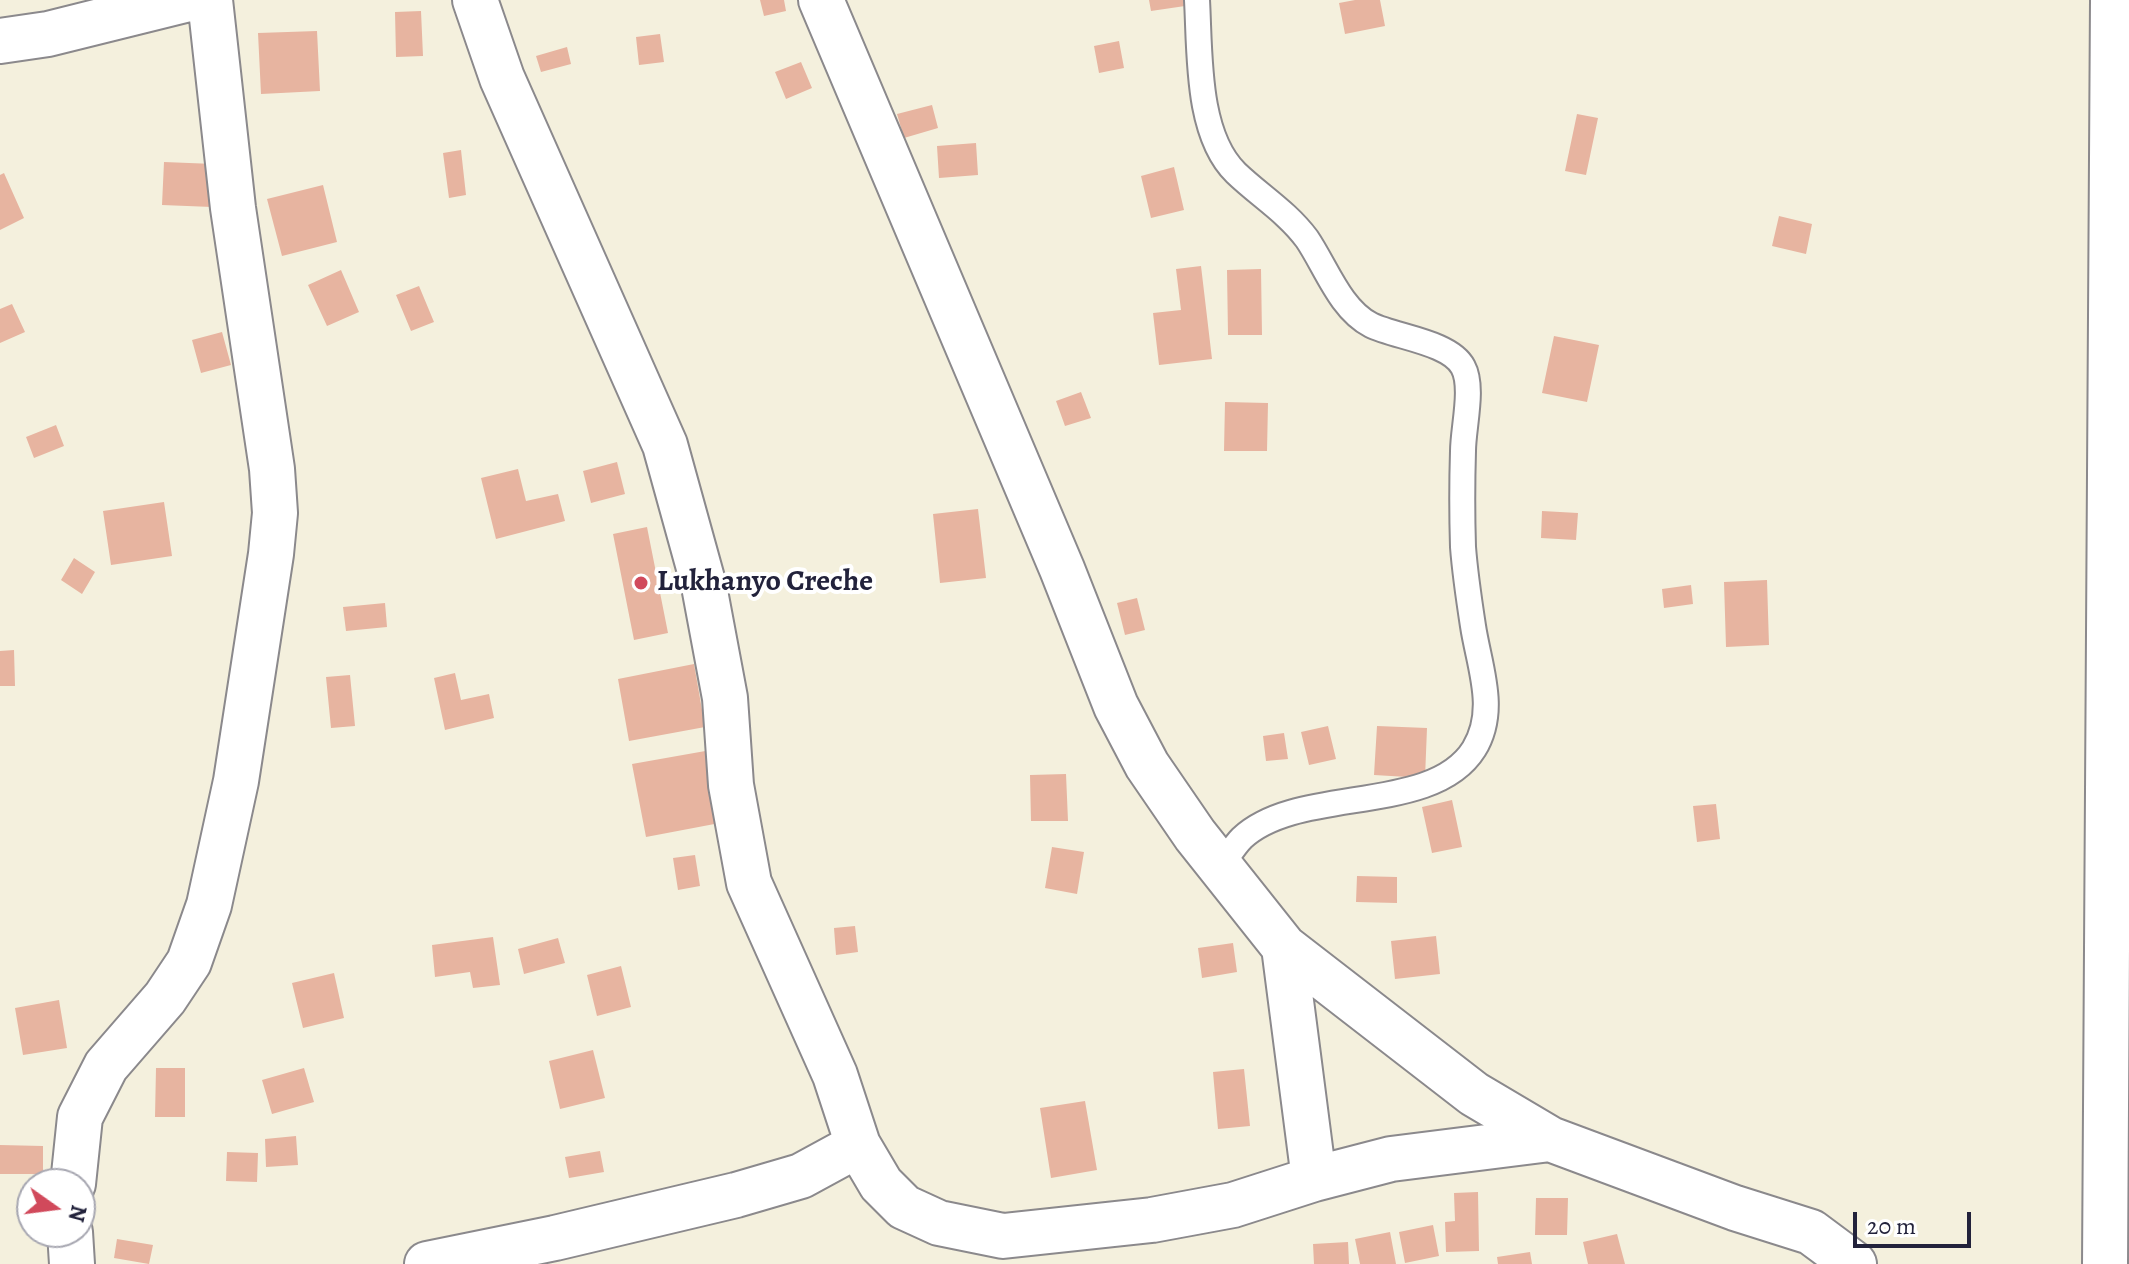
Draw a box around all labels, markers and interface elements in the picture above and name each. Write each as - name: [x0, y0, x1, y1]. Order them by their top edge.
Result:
- place label: Lukhanyo Creche: [657, 565, 873, 601]
- marker: Lukhanyo Creche: [632, 574, 650, 592]
- north arrow: [16, 1168, 96, 1248]
- scale bar: [1857, 1196, 1975, 1246]
- text: N: [61, 1202, 94, 1225]
- text: 20 m: [1867, 1210, 1916, 1242]

